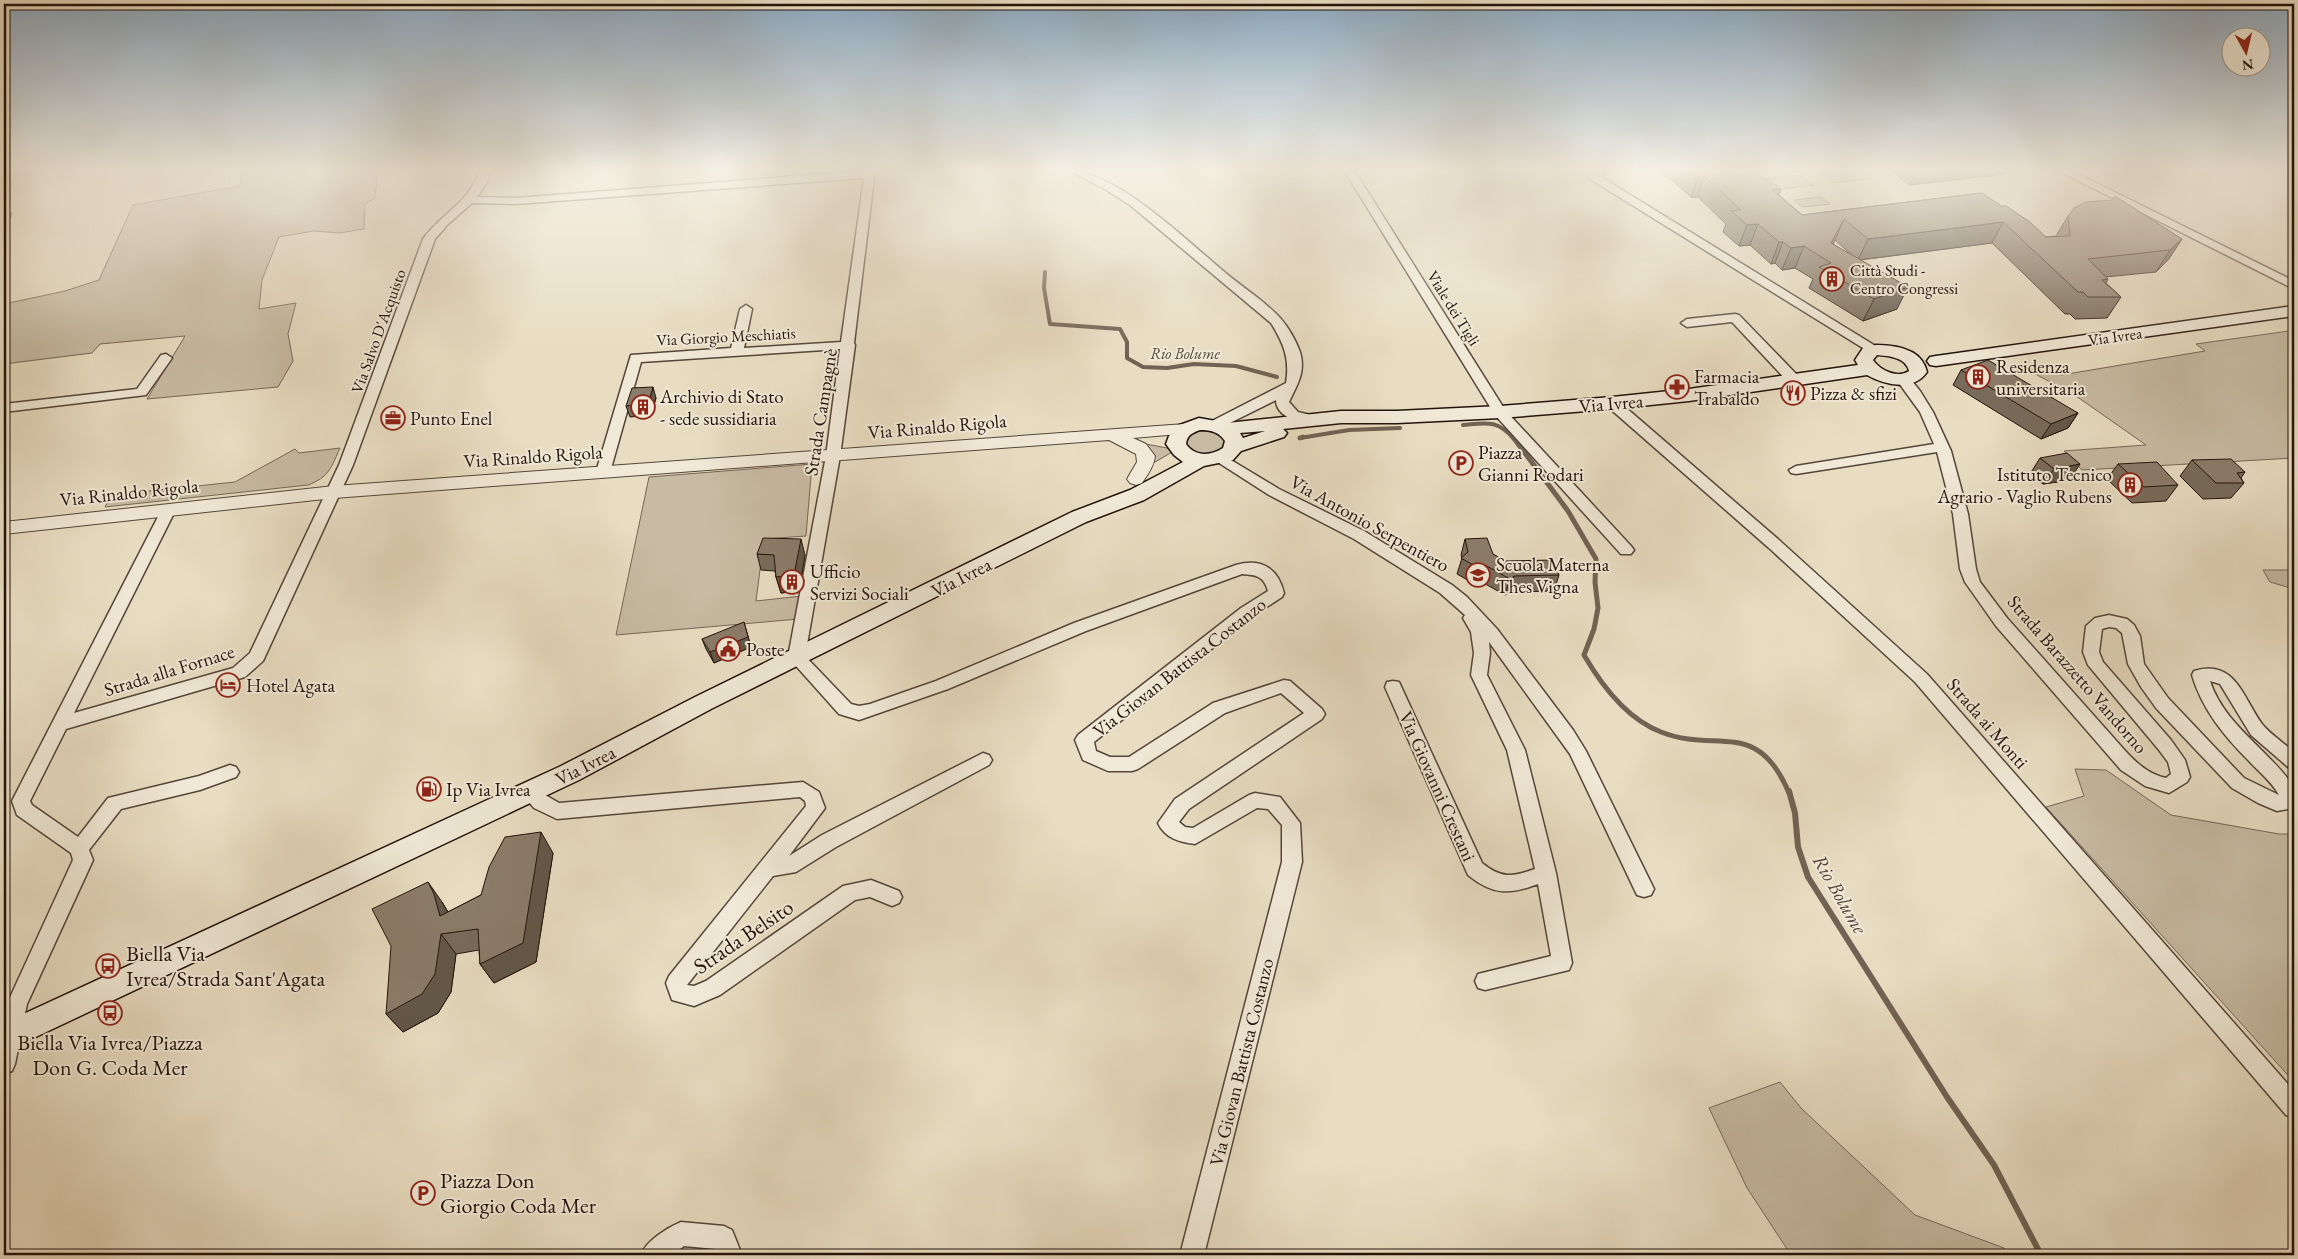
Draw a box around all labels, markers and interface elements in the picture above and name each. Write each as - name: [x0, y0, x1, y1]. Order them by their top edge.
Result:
- north arrow: [2220, 28, 2270, 78]
- text: N: [2240, 55, 2255, 75]
- place label: Città Studi - Centro Congressi: [1850, 260, 1958, 299]
- street label: Via Salvo D'Acquisto: [346, 266, 411, 396]
- building icon: Città Studi - Centro Congressi: [1819, 266, 1845, 292]
- street label: Viale dei Tigli: [1422, 267, 1485, 350]
- street label: Via Giorgio Meschiatis: [656, 322, 796, 351]
- street label: Via Ivrea: [2087, 322, 2144, 351]
- water label: Rio Bolume: [1150, 343, 1221, 364]
- street label: Strada Campagnè: [798, 347, 843, 477]
- place label: Residenza universitaria: [1996, 354, 2086, 401]
- place label: Farmacia Trabaldo: [1694, 364, 1760, 411]
- building icon: Residenza universitaria: [1965, 364, 1991, 390]
- pharmacy icon: Farmacia Trabaldo: [1664, 374, 1690, 400]
- restaurant icon: Pizza & sfizi: [1780, 380, 1806, 406]
- place label: Pizza & sfizi: [1810, 381, 1897, 406]
- place label: Archivio di Stato - sede sussidiaria: [659, 384, 784, 431]
- street label: Via Ivrea: [1578, 388, 1645, 419]
- building icon: Archivio di Stato - sede sussidiaria: [630, 394, 656, 420]
- office icon: Punto Enel: [380, 405, 406, 431]
- place label: Punto Enel: [410, 406, 493, 431]
- street label: Via Rinaldo Rigola: [867, 408, 1008, 445]
- street label: Via Rinaldo Rigola: [463, 439, 604, 474]
- place label: Piazza Gianni Rodari: [1478, 440, 1584, 487]
- parking icon: Piazza Gianni Rodari: [1448, 450, 1474, 476]
- place label: Istituto Tecnico Agrario - Vaglio Rubens: [1936, 462, 2112, 509]
- street label: Via Antonio Serpentiero: [1286, 469, 1454, 578]
- building icon: Istituto Tecnico Agrario - Vaglio Rubens: [2117, 472, 2143, 498]
- street label: Via Rinaldo Rigola: [58, 473, 200, 512]
- street label: Via Ivrea: [927, 551, 996, 603]
- place label: Scuola Materna Thes Vigna: [1496, 552, 1610, 599]
- place label: Ufficio Servizi Sociali: [810, 559, 909, 606]
- school or university icon: Scuola Materna Thes Vigna: [1465, 562, 1491, 588]
- building icon: Ufficio Servizi Sociali: [779, 569, 805, 595]
- street label: Strada Barazzetto Vandorno: [2002, 590, 2153, 759]
- street label: Via Giovan Battista Costanzo: [1087, 592, 1271, 743]
- public building icon: Poste: [715, 636, 741, 662]
- place label: Poste: [746, 637, 784, 662]
- street label: Strada alla Fornace: [101, 639, 237, 702]
- hotel icon: Hotel Agata: [215, 672, 241, 698]
- place label: Hotel Agata: [246, 673, 335, 698]
- street label: Strada ai Monti: [1941, 673, 2034, 774]
- street label: Via Giovanni Crestani: [1393, 707, 1482, 866]
- street label: Via Ivrea: [551, 739, 620, 791]
- fuel station icon: Ip Via Ivrea: [416, 776, 442, 802]
- place label: Ip Via Ivrea: [446, 777, 531, 802]
- water label: Rio Bolume: [1807, 850, 1873, 939]
- street label: Strada Belsito: [688, 892, 799, 980]
- place label: Biella Via Ivrea/Strada Sant'Agata: [126, 939, 326, 993]
- bus stop icon: Biella Via Ivrea/Strada Sant'Agata: [95, 953, 121, 979]
- street label: Via Giovan Battista Costanzo: [1204, 956, 1279, 1169]
- bus stop icon: Biella Via Ivrea/Piazza Don G. Coda Mer: [97, 1000, 123, 1026]
- place label: Biella Via Ivrea/Piazza Don G. Coda Mer: [17, 1028, 203, 1082]
- place label: Piazza Don Giorgio Coda Mer: [440, 1166, 597, 1220]
- parking icon: Piazza Don Giorgio Coda Mer: [410, 1180, 436, 1206]

